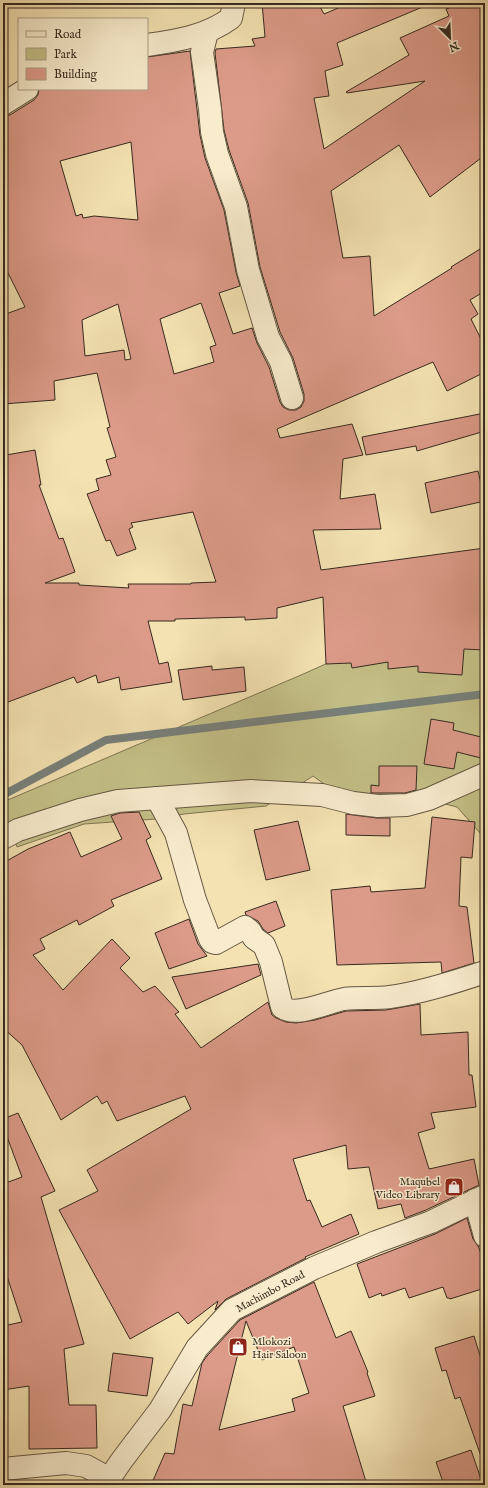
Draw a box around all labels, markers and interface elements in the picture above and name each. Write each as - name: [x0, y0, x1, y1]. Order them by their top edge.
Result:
- legend: [18, 18, 148, 90]
- north arrow: [430, 18, 470, 58]
- text: Road: [54, 27, 82, 42]
- text: N: [446, 37, 462, 55]
- text: Park: [54, 47, 77, 62]
- text: Building: [54, 67, 98, 82]
- place label: Maqubel Video Library: [375, 1175, 441, 1202]
- shop icon: Maqubel Video Library: [443, 1176, 465, 1198]
- street label: Machimbo Road: [234, 1268, 307, 1316]
- place label: Mlokozi Hair Saloon: [252, 1335, 307, 1362]
- shop icon: Mlokozi Hair Saloon: [227, 1336, 249, 1358]

